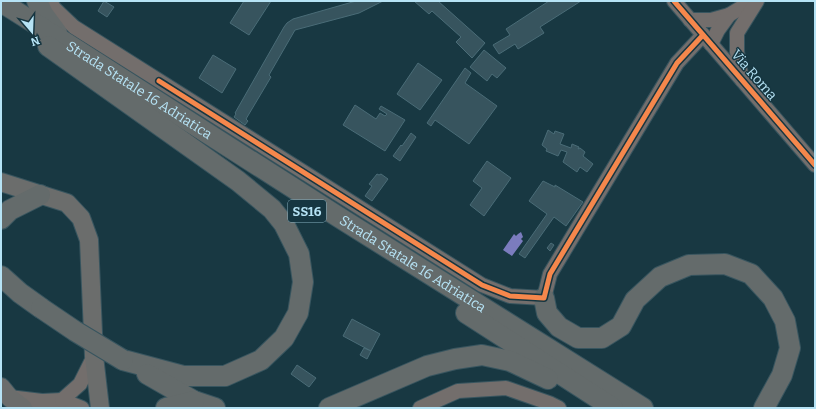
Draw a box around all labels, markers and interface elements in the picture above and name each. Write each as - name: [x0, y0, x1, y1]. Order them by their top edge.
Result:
- north arrow: [12, 12, 52, 52]
- text: N: [28, 33, 41, 49]
- street label: Strada Statale 16 Adriatica: [63, 37, 216, 143]
- street label: Via Roma: [727, 46, 781, 104]
- road number: SS16: [288, 200, 326, 222]
- street label: Strada Statale 16 Adriatica: [337, 211, 490, 316]

